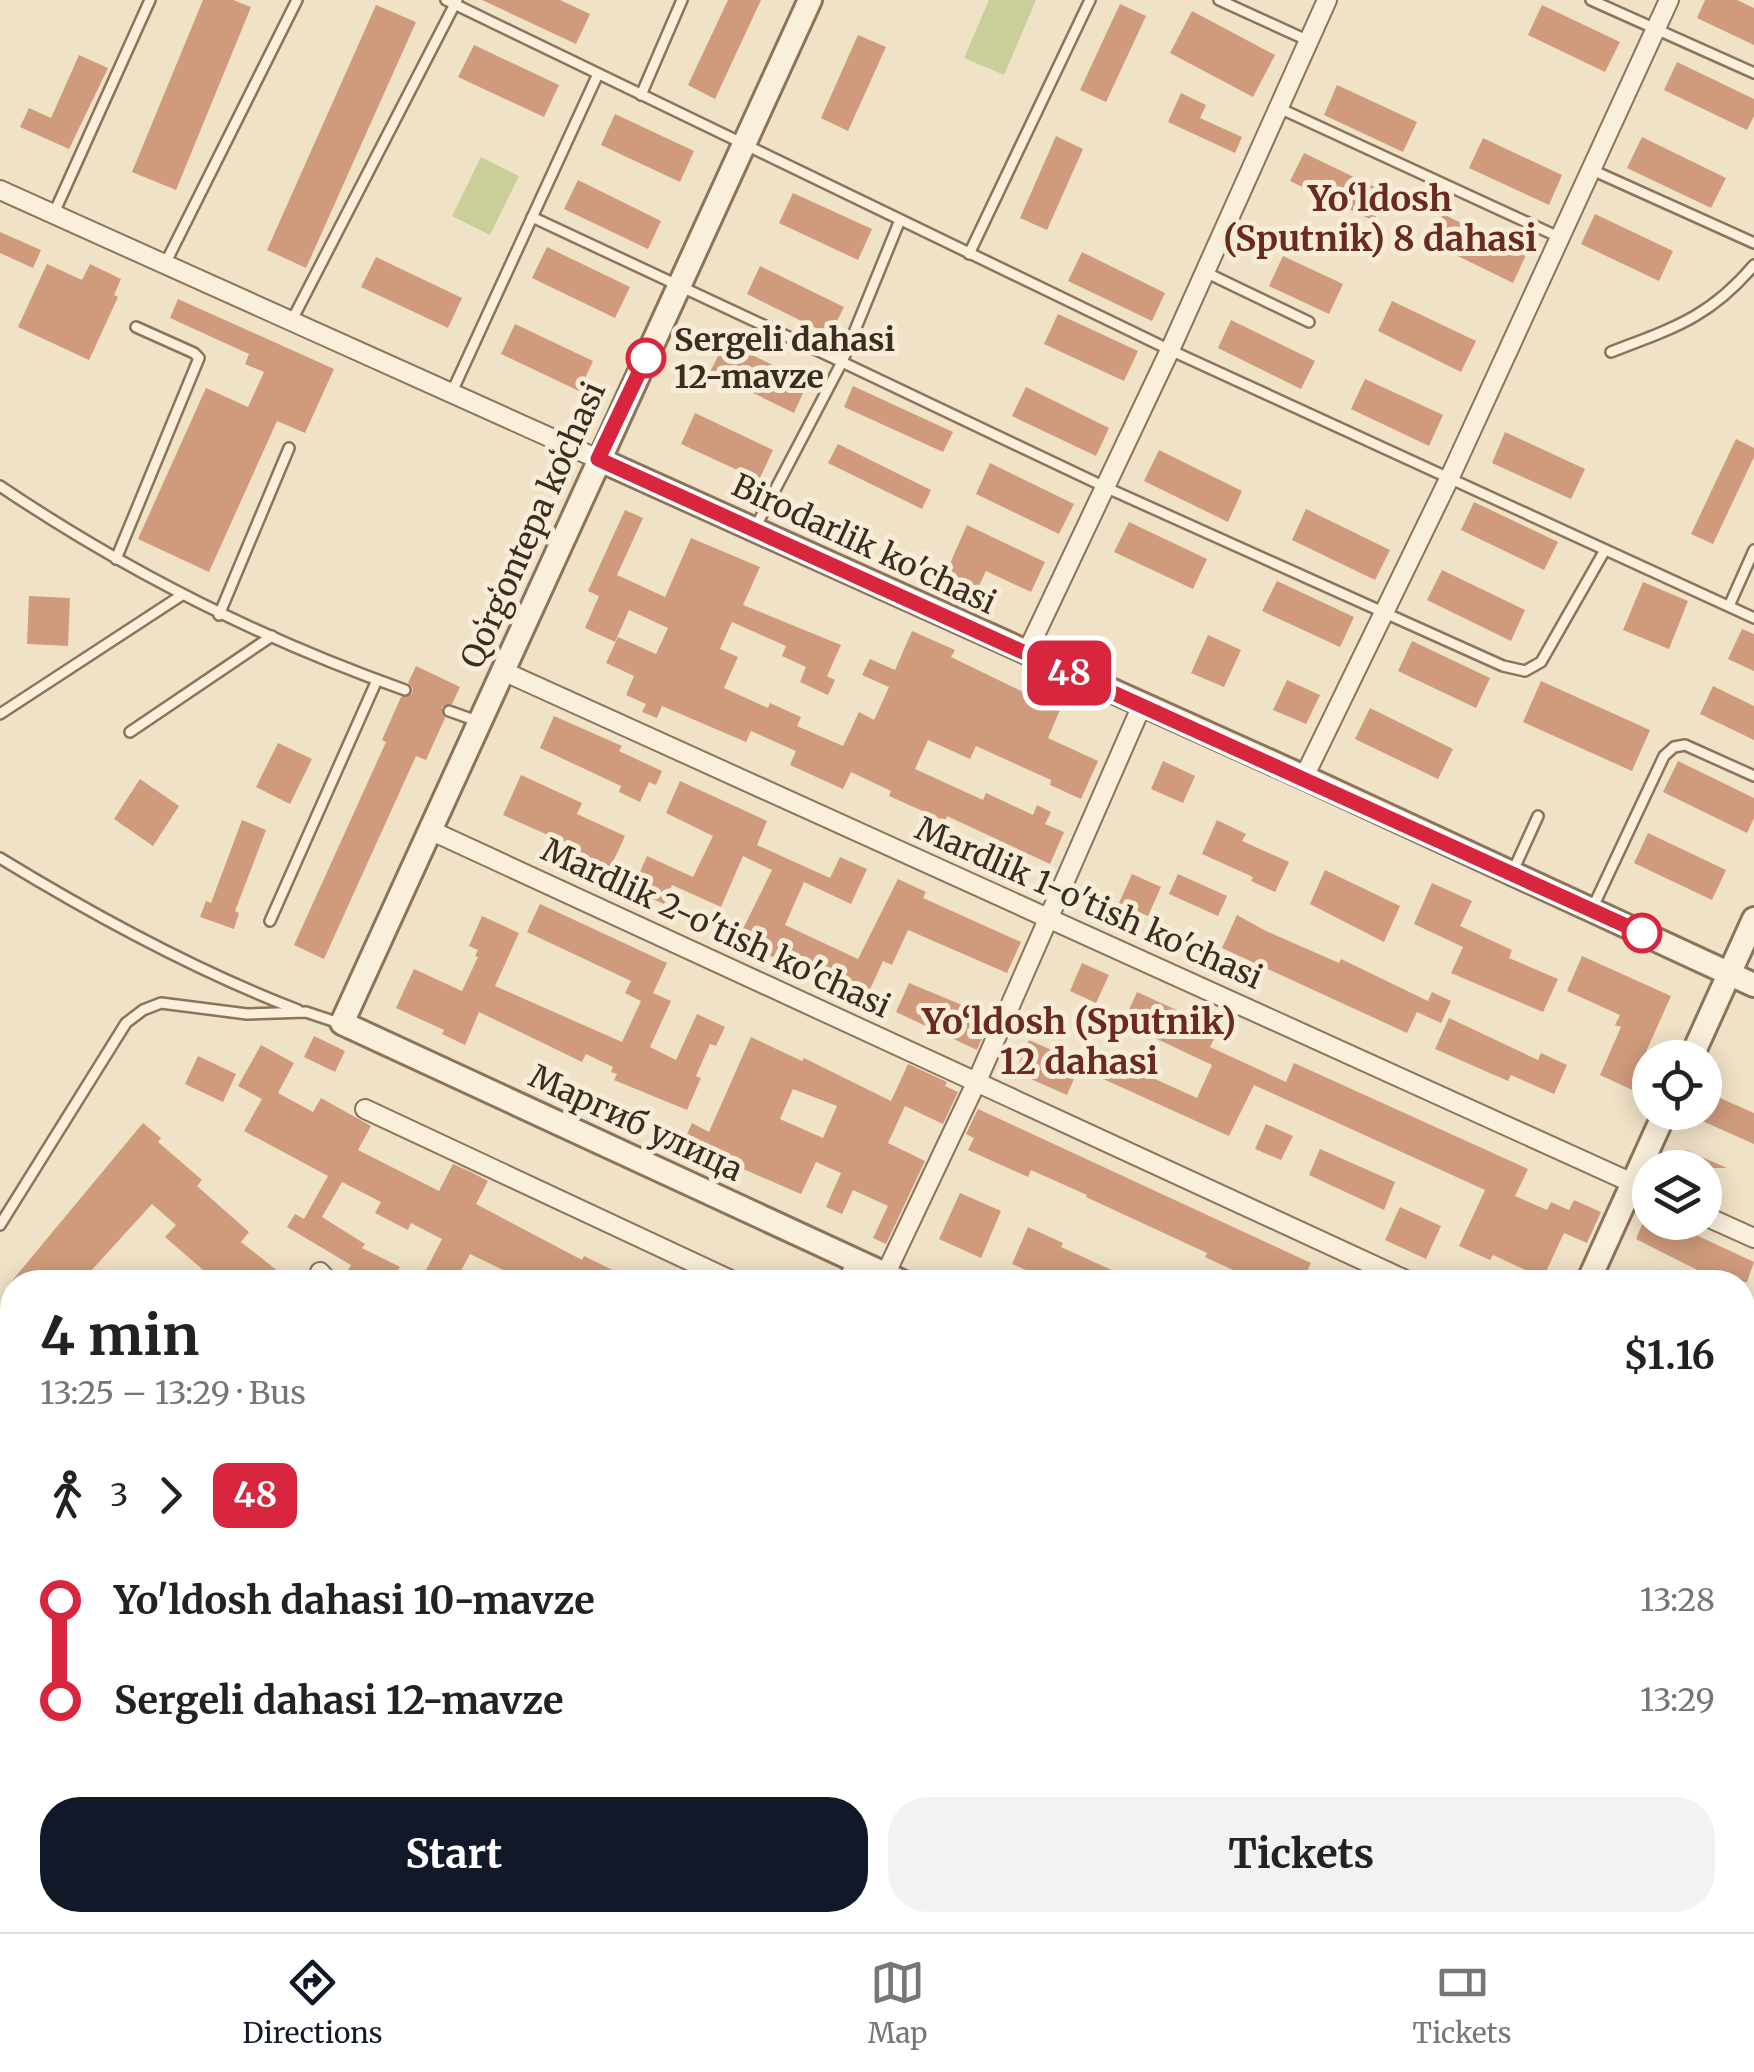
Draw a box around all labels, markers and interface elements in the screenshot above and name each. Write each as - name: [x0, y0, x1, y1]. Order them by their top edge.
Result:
- district label: Yo‘ldosh (Sputnik) 8 dahasi: [1223, 177, 1537, 261]
- place label: Sergeli dahasi 12-mavze: [674, 320, 895, 397]
- marker: Sergeli dahasi 12-mavze: [627, 339, 665, 377]
- street label: Qoʻrgʻontepa koʻchasi: [452, 376, 614, 674]
- street label: Birodarlik ko'chasi: [726, 465, 1002, 623]
- line badge: 48: [1024, 640, 1114, 706]
- text: 48: [1047, 651, 1091, 695]
- street label: Mardlik 1-o'tish ko'chasi: [909, 808, 1269, 998]
- street label: Mardlik 2-o'tish ko'chasi: [535, 830, 897, 1026]
- unlabelled marker: [1623, 914, 1661, 952]
- district label: Yo‘ldosh (Sputnik) 12 dahasi: [921, 1000, 1236, 1084]
- map controls: [1632, 1040, 1722, 1240]
- button: locate: [1632, 1040, 1722, 1130]
- street label: Маргиб улица: [523, 1056, 749, 1190]
- button: layers: [1632, 1150, 1722, 1240]
- text: 4 min: [40, 1301, 199, 1370]
- text: $1.16: [1623, 1332, 1715, 1379]
- text: 13:25 – 13:29 · Bus: [40, 1373, 306, 1413]
- icon: walk: [40, 1468, 95, 1523]
- icon: forward: [143, 1468, 198, 1523]
- text: 48: [233, 1473, 277, 1517]
- text: 3: [110, 1475, 128, 1515]
- text: Yo'ldosh dahasi 10-mavze: [114, 1577, 595, 1624]
- text: 13:28: [1640, 1580, 1715, 1620]
- text: Sergeli dahasi 12-mavze: [114, 1677, 564, 1724]
- text: 13:29: [1640, 1680, 1715, 1720]
- button: Start: [40, 1797, 868, 1912]
- button: Tickets: [888, 1797, 1715, 1912]
- tab: Directions: [243, 1955, 383, 2051]
- tab: Map: [868, 1955, 927, 2051]
- tab: Tickets: [1413, 1955, 1511, 2051]

